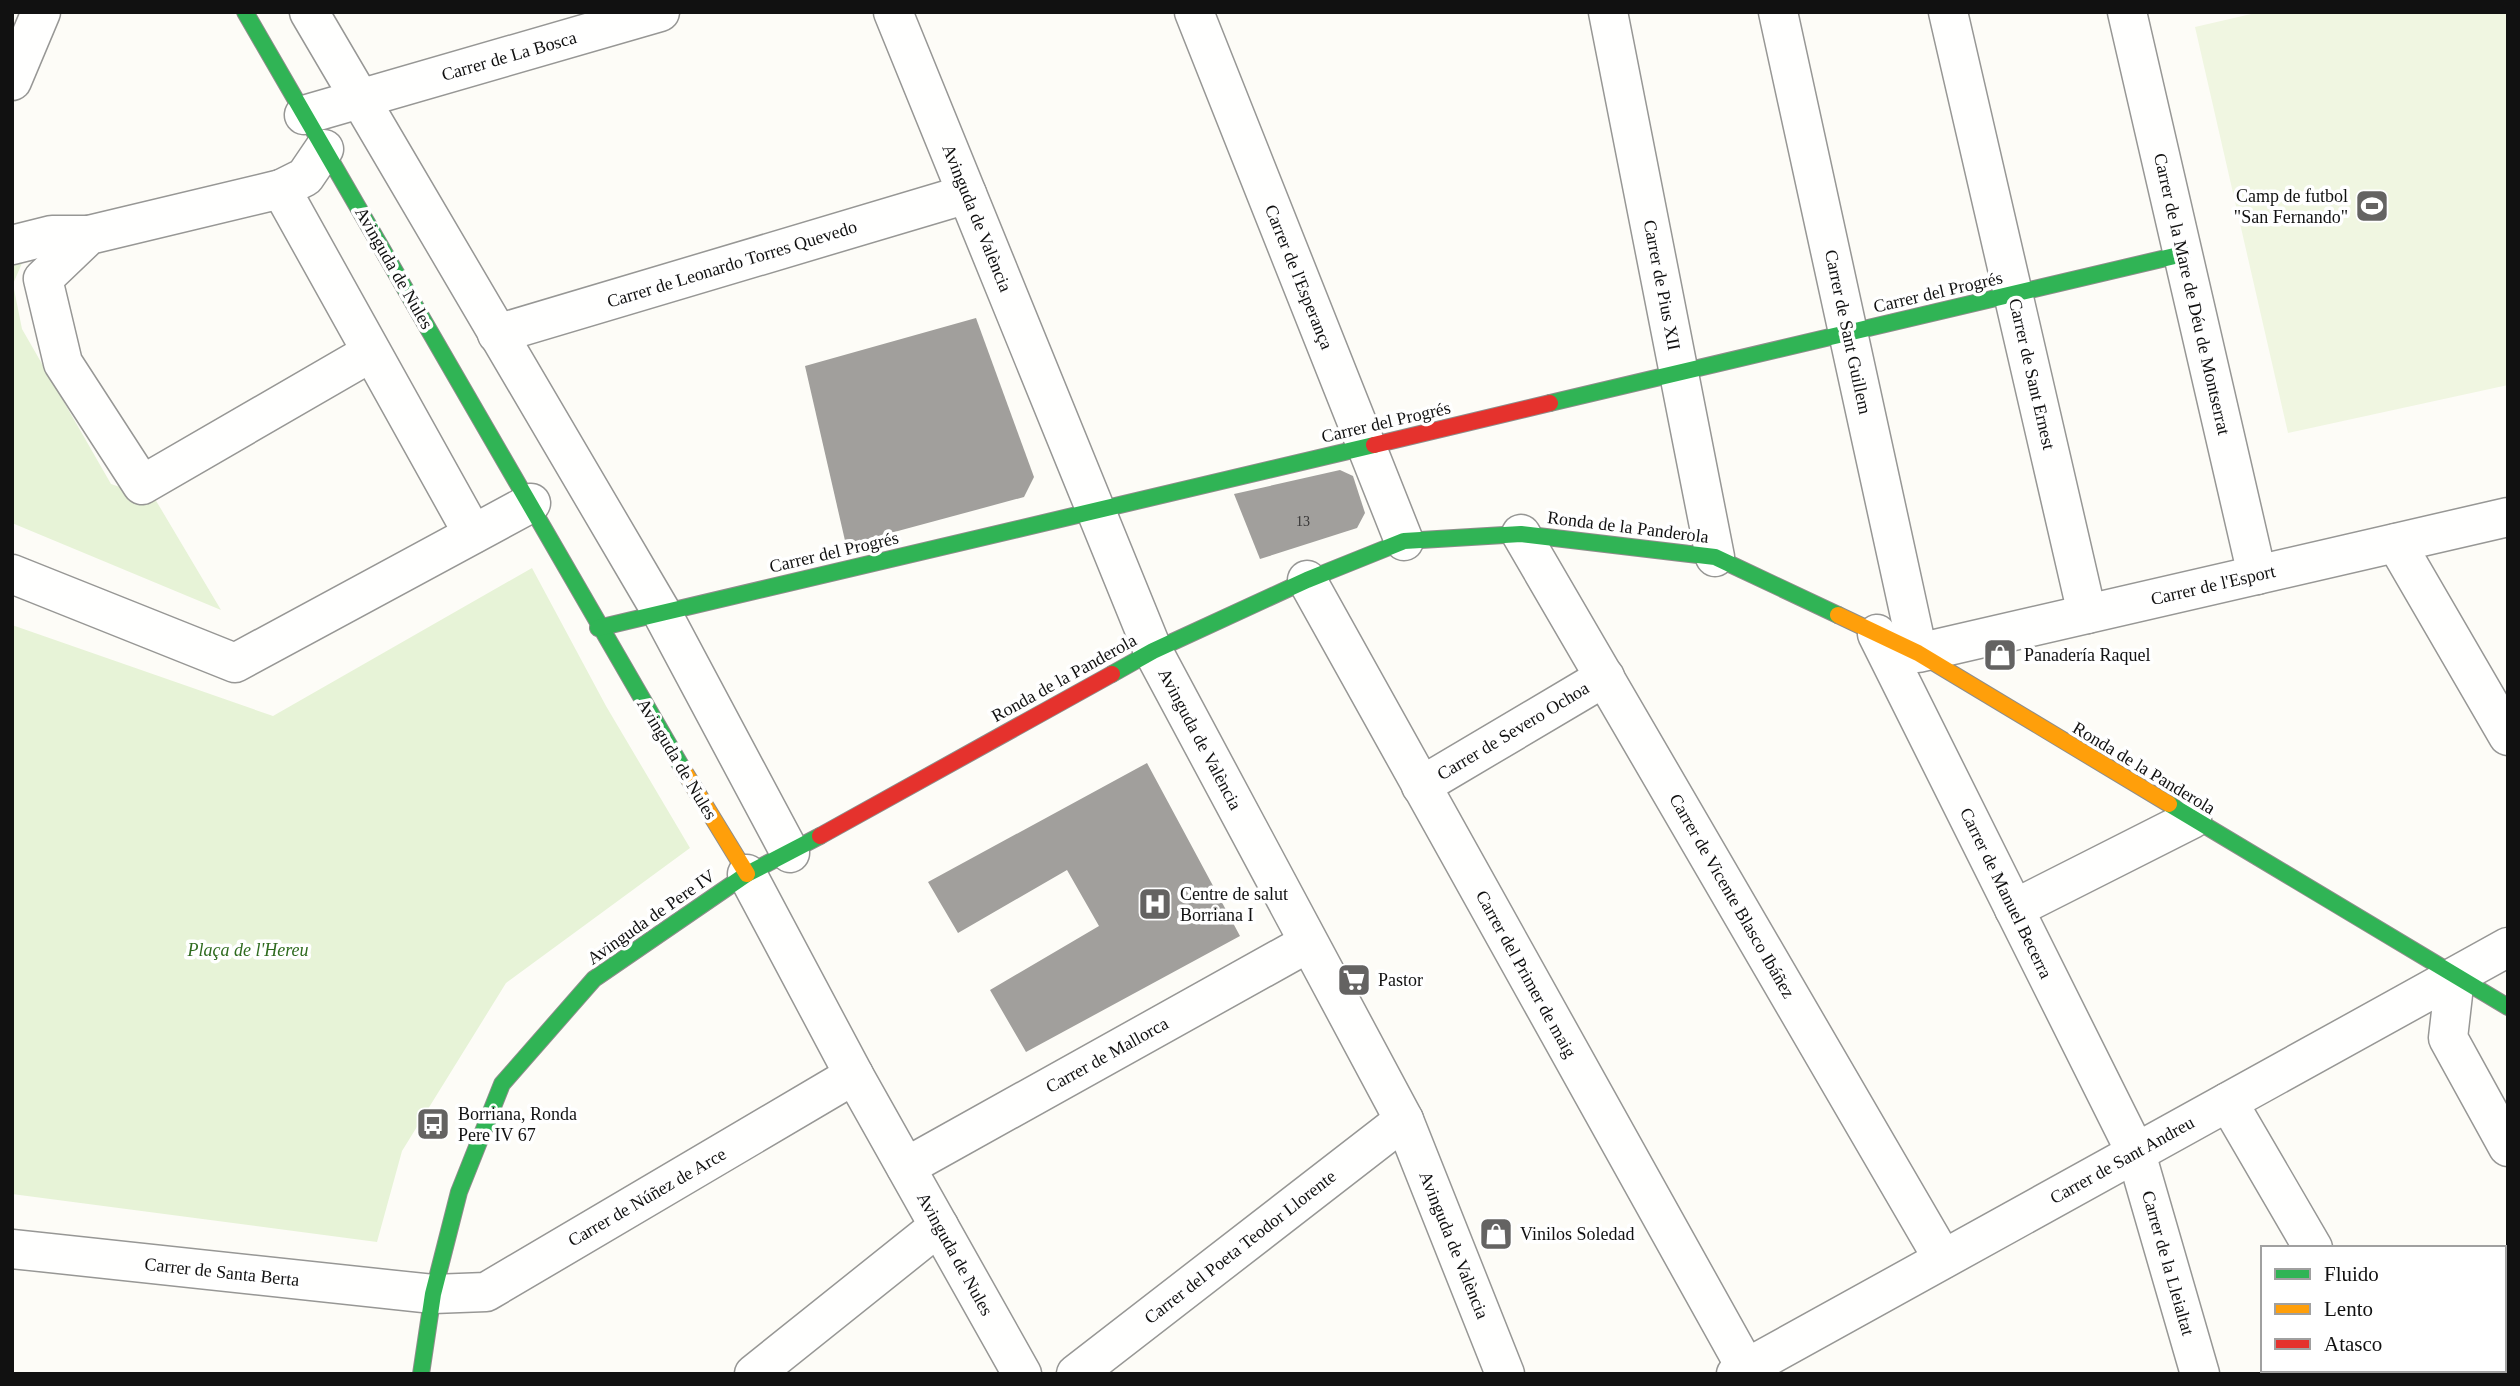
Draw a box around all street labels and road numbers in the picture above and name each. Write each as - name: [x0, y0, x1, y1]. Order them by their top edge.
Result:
- street label: Carrer de La Bosca: [439, 27, 579, 85]
- street label: Avinguda de València: [938, 141, 1016, 295]
- street label: Carrer de la Mare de Déu de Montserrat: [2150, 151, 2234, 437]
- street label: Carrer de l'Esperança: [1261, 202, 1337, 352]
- street label: Avinguda de Nules: [351, 203, 437, 333]
- street label: Carrer de Leonardo Torres Quevedo: [605, 216, 859, 312]
- street label: Carrer de Pius XII: [1640, 218, 1684, 352]
- street label: Carrer de Sant Guillem: [1821, 248, 1875, 416]
- street label: Carrer del Progrés: [1871, 267, 2005, 317]
- street label: Carrer de Sant Ernest: [2005, 297, 2059, 451]
- street label: Carrer del Progrés: [1319, 397, 1453, 447]
- street label: Ronda de la Panderola: [1546, 507, 1710, 547]
- street label: Carrer del Progrés: [767, 527, 901, 577]
- street label: Carrer de l'Esport: [2149, 561, 2277, 609]
- street label: Ronda de la Panderola: [988, 630, 1140, 726]
- street label: Avinguda de València: [1154, 665, 1246, 813]
- street label: Carrer de Severo Ochoa: [1434, 678, 1592, 784]
- street label: Avinguda de Nules: [633, 695, 721, 823]
- street label: Ronda de la Panderola: [2069, 718, 2219, 818]
- street label: Carrer de Vicente Blasco Ibáñez: [1665, 790, 1799, 1002]
- street label: Carrer de Manuel Becerra: [1956, 804, 2056, 982]
- street label: Avinguda de Pere IV: [583, 865, 719, 969]
- street label: Carrer del Primer de maig: [1472, 887, 1580, 1061]
- street label: Carrer de Mallorca: [1042, 1013, 1172, 1097]
- street label: Carrer de Sant Andreu: [2047, 1112, 2197, 1208]
- street label: Carrer de Núñez de Arce: [565, 1144, 729, 1250]
- street label: Carrer del Poeta Teodor Llorente: [1140, 1166, 1340, 1328]
- street label: Avinguda de València: [1415, 1168, 1493, 1322]
- street label: Carrer de la Lleialtat: [2138, 1188, 2198, 1338]
- street label: Avinguda de Nules: [913, 1189, 997, 1319]
- street label: Carrer de Santa Berta: [144, 1254, 300, 1290]

